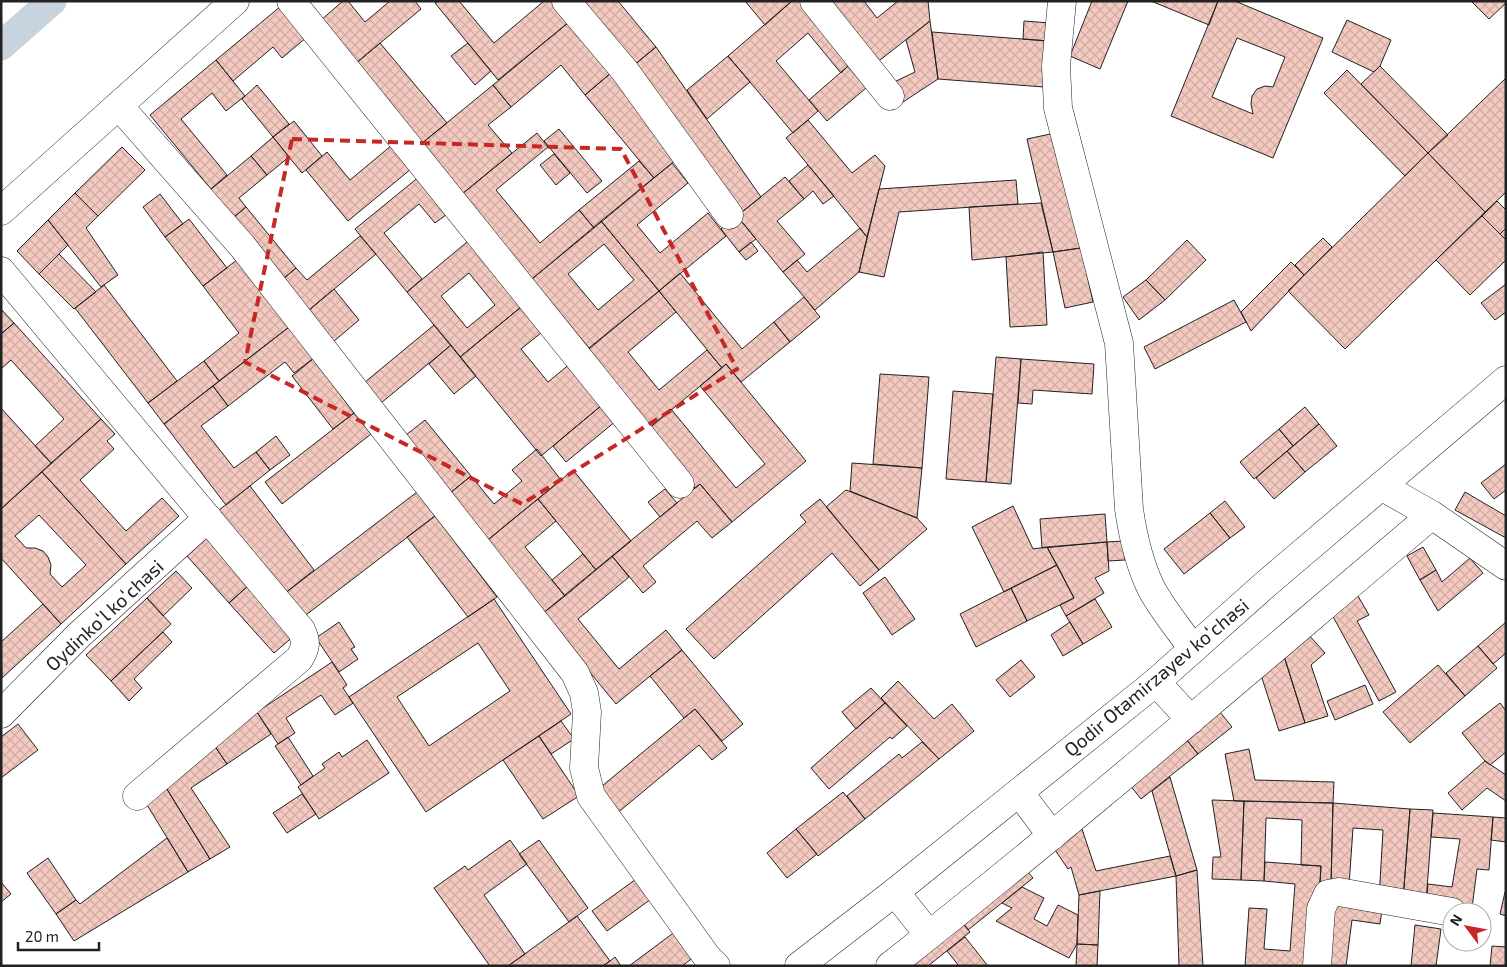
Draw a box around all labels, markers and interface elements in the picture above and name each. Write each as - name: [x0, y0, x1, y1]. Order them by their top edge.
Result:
- street label: Oydinkoʻl koʻchasi: [40, 554, 168, 676]
- street label: Qodir Otamirzayev koʻchasi: [1059, 593, 1253, 761]
- north arrow: [1442, 902, 1492, 952]
- text: N: [1446, 911, 1465, 929]
- scale bar: [18, 920, 99, 952]
- text: 20 m: [25, 927, 59, 945]

